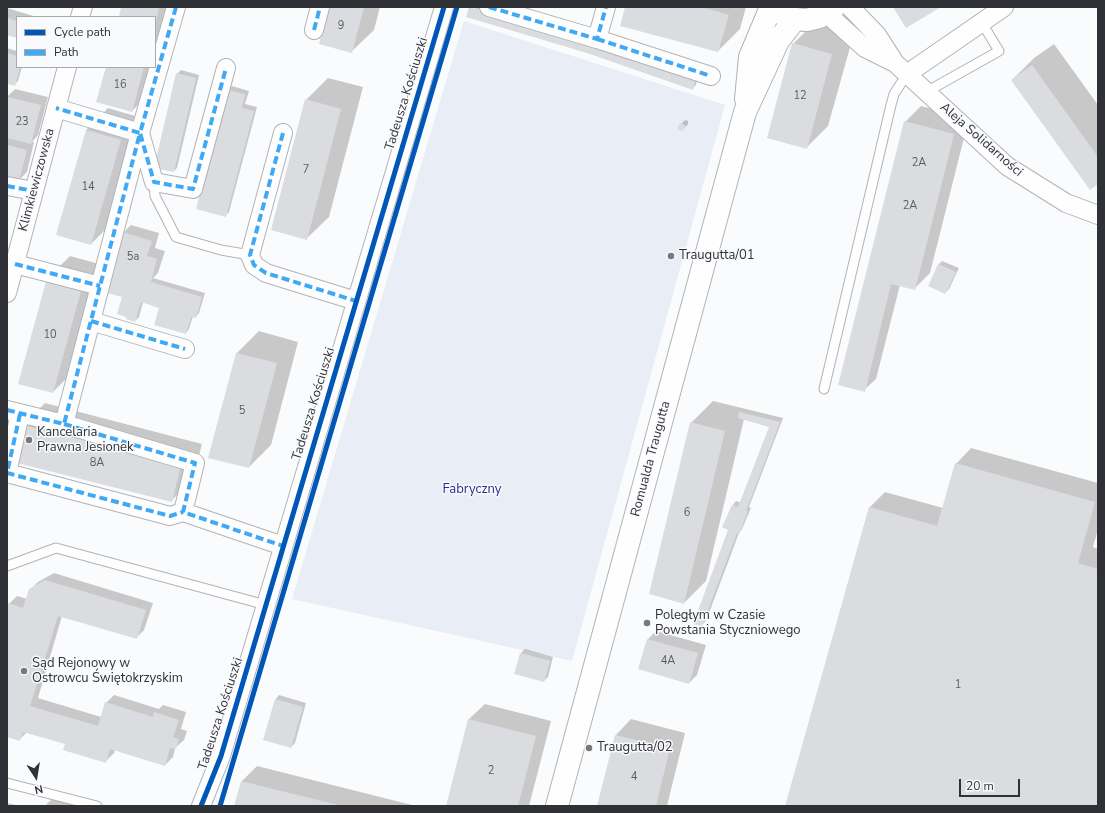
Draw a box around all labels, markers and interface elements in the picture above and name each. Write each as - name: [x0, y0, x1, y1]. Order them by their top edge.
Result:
- legend: [16, 16, 156, 68]
- house number: 9: [338, 19, 344, 33]
- text: Cycle path: [54, 24, 111, 40]
- street label: Tadeusza Kościuszki: [382, 36, 432, 152]
- text: Path: [54, 44, 79, 60]
- house number: 16: [113, 78, 127, 92]
- house number: 12: [793, 89, 807, 103]
- street label: Aleja Solidarności: [936, 100, 1026, 180]
- house number: 23: [15, 115, 29, 129]
- street label: Klimkiewiczowska: [16, 127, 58, 233]
- house number: 2A: [912, 156, 926, 170]
- house number: 7: [303, 163, 309, 177]
- house number: 14: [81, 180, 95, 194]
- house number: 2A: [903, 199, 917, 213]
- place label: Traugutta/01: [679, 248, 755, 264]
- house number: 5a: [127, 250, 139, 264]
- marker: Traugutta/01: [666, 251, 676, 261]
- house number: 10: [43, 328, 57, 342]
- street label: Tadeusza Kościuszki: [289, 346, 339, 462]
- street label: Romualda Traugutta: [628, 400, 674, 518]
- house number: 5: [239, 404, 245, 418]
- place label: Kancelaria Prawna Jesionek: [37, 425, 133, 456]
- marker: Kancelaria Prawna Jesionek: [24, 435, 34, 445]
- house number: 8A: [90, 456, 104, 470]
- park label: Fabryczny: [442, 482, 502, 498]
- house number: 6: [684, 506, 690, 520]
- place label: Poległym w Czasie Powstania Styczniowego: [655, 608, 800, 639]
- marker: Poległym w Czasie Powstania Styczniowego: [642, 618, 652, 628]
- house number: 4A: [661, 654, 675, 668]
- place label: Sąd Rejonowy w Ostrowcu Świętokrzyskim: [32, 656, 183, 687]
- street label: Tadeusza Kościuszki: [195, 656, 247, 772]
- marker: Sąd Rejonowy w Ostrowcu Świętokrzyskim: [19, 666, 29, 676]
- house number: 1: [955, 678, 961, 692]
- place label: Traugutta/02: [597, 740, 673, 756]
- marker: Traugutta/02: [584, 743, 594, 753]
- north arrow: [16, 757, 56, 797]
- house number: 2: [488, 764, 494, 778]
- house number: 4: [631, 770, 637, 784]
- scale bar: [961, 771, 1022, 797]
- text: 20 m: [966, 778, 994, 794]
- text: N: [33, 781, 44, 797]

